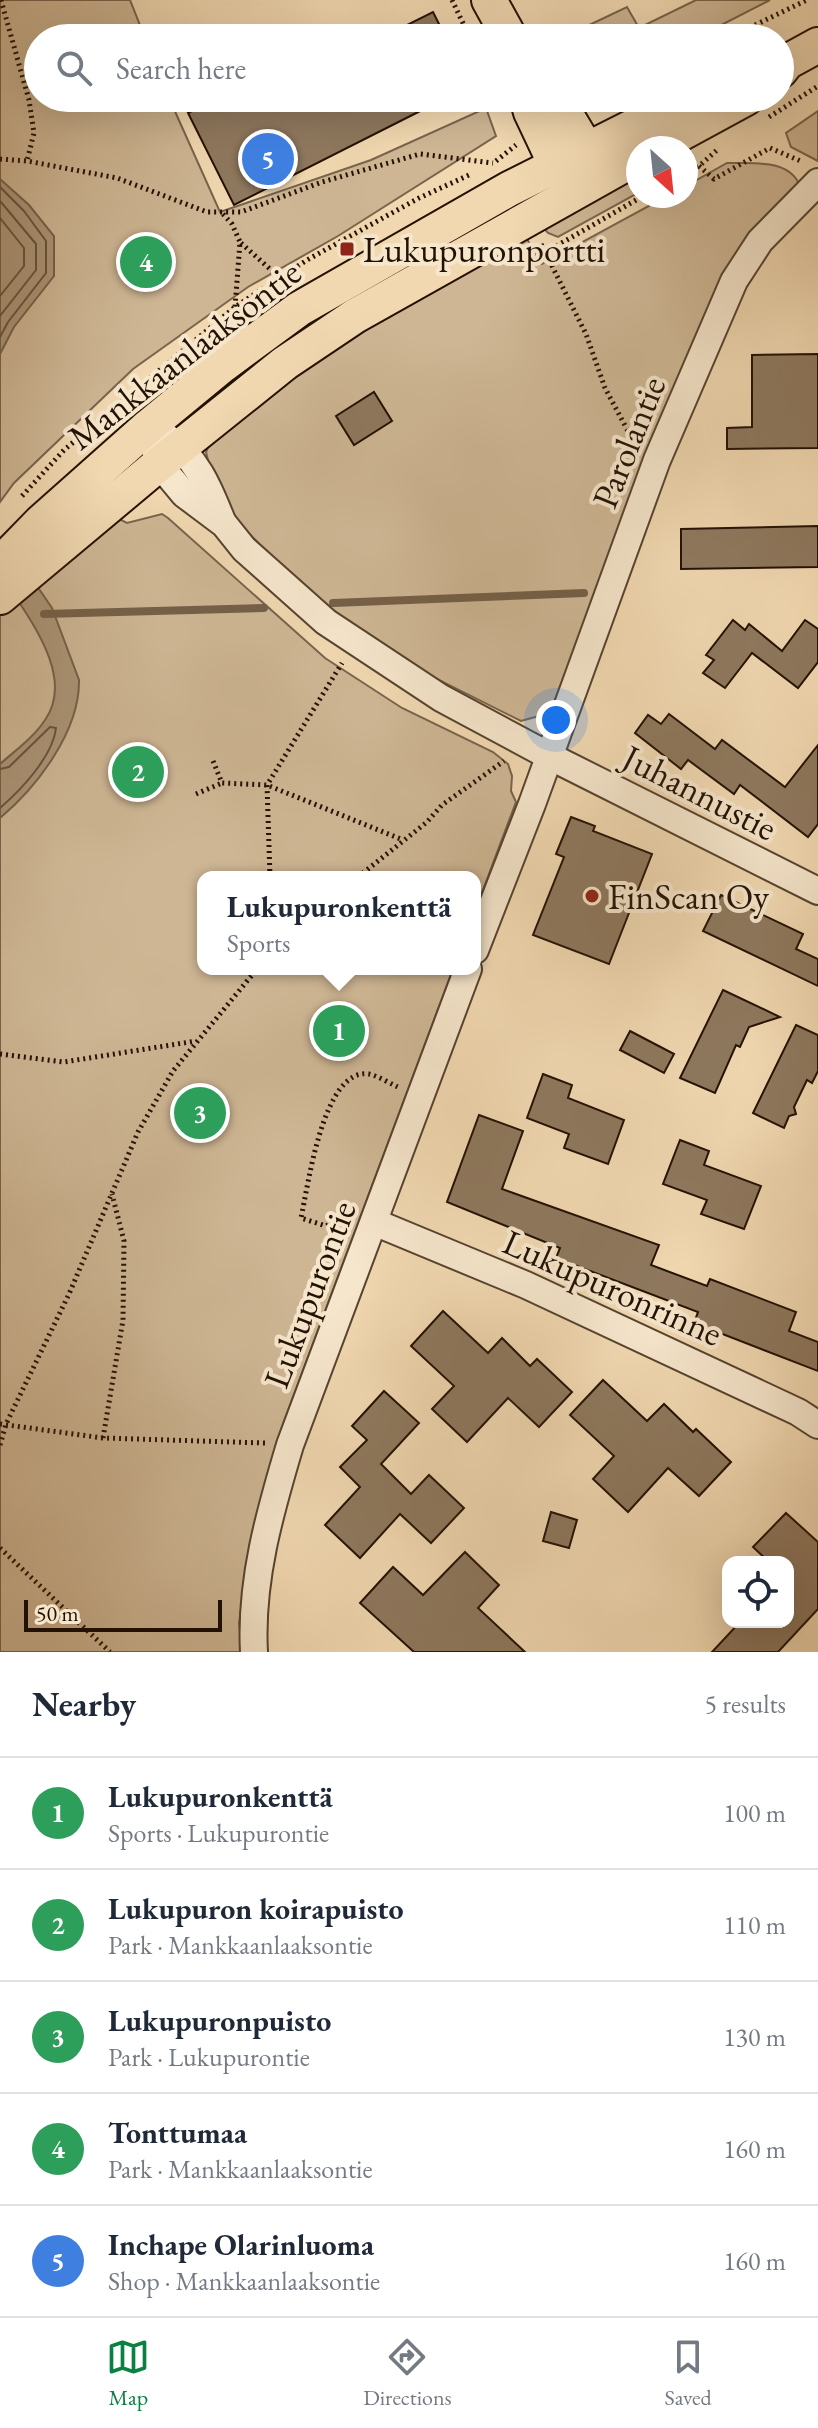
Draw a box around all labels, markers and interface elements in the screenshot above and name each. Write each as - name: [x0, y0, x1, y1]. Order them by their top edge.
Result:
- search box: [24, 24, 794, 112]
- icon: search: [52, 46, 96, 90]
- text: Search here: [116, 49, 246, 88]
- pin: 5: [242, 129, 294, 189]
- north arrow: [626, 136, 698, 208]
- place label: Lukupuronportti: [363, 226, 605, 273]
- pin: 4: [120, 232, 172, 292]
- marker: Lukupuronportti: [338, 240, 356, 258]
- street label: Mankkaanlaaksontie: [58, 249, 310, 460]
- street label: Parolantie: [581, 369, 676, 515]
- your location: [536, 700, 576, 740]
- street label: Juhannustie: [612, 732, 785, 851]
- pin: 2: [112, 742, 164, 802]
- popup: [197, 871, 481, 975]
- place label: FinScan Oy: [608, 873, 769, 920]
- text: Lukupuronkenttä: [227, 887, 451, 926]
- marker: FinScan Oy: [583, 887, 601, 905]
- text: Sports: [227, 926, 290, 960]
- pin: 1: [313, 1001, 365, 1061]
- pin: 3: [174, 1083, 226, 1143]
- street label: Lukupurontie: [252, 1194, 367, 1394]
- street label: Lukupuronrinne: [496, 1218, 730, 1357]
- map controls: [722, 1556, 794, 1628]
- button: locate: [722, 1556, 794, 1628]
- scale bar: [24, 1596, 222, 1632]
- text: 50 m: [36, 1599, 79, 1628]
- text: Nearby: [32, 1682, 136, 1726]
- text: 5 results: [705, 1687, 786, 1721]
- text: Lukupuronkenttä: [108, 1777, 333, 1816]
- text: 1: [51, 1796, 65, 1830]
- text: 100 m: [723, 1796, 786, 1830]
- text: Sports · Lukupurontie: [108, 1816, 329, 1850]
- text: Lukupuron koirapuisto: [108, 1889, 404, 1928]
- text: 2: [51, 1908, 65, 1942]
- text: 110 m: [723, 1908, 786, 1942]
- text: Park · Mankkaanlaaksontie: [108, 1928, 373, 1962]
- text: Lukupuronpuisto: [108, 2001, 331, 2040]
- text: 3: [51, 2020, 65, 2054]
- text: 130 m: [723, 2020, 786, 2054]
- text: Park · Lukupurontie: [108, 2040, 310, 2074]
- text: Tonttumaa: [108, 2113, 247, 2152]
- text: 4: [51, 2132, 65, 2166]
- text: 160 m: [723, 2132, 786, 2166]
- text: Park · Mankkaanlaaksontie: [108, 2152, 373, 2186]
- text: Inchape Olarinluoma: [108, 2225, 374, 2264]
- text: 5: [51, 2244, 65, 2278]
- text: 160 m: [723, 2244, 786, 2278]
- text: Shop · Mankkaanlaaksontie: [108, 2264, 380, 2298]
- tab: Map: [106, 2335, 150, 2412]
- tab: Directions: [363, 2335, 452, 2412]
- tab: Saved: [664, 2335, 712, 2412]

